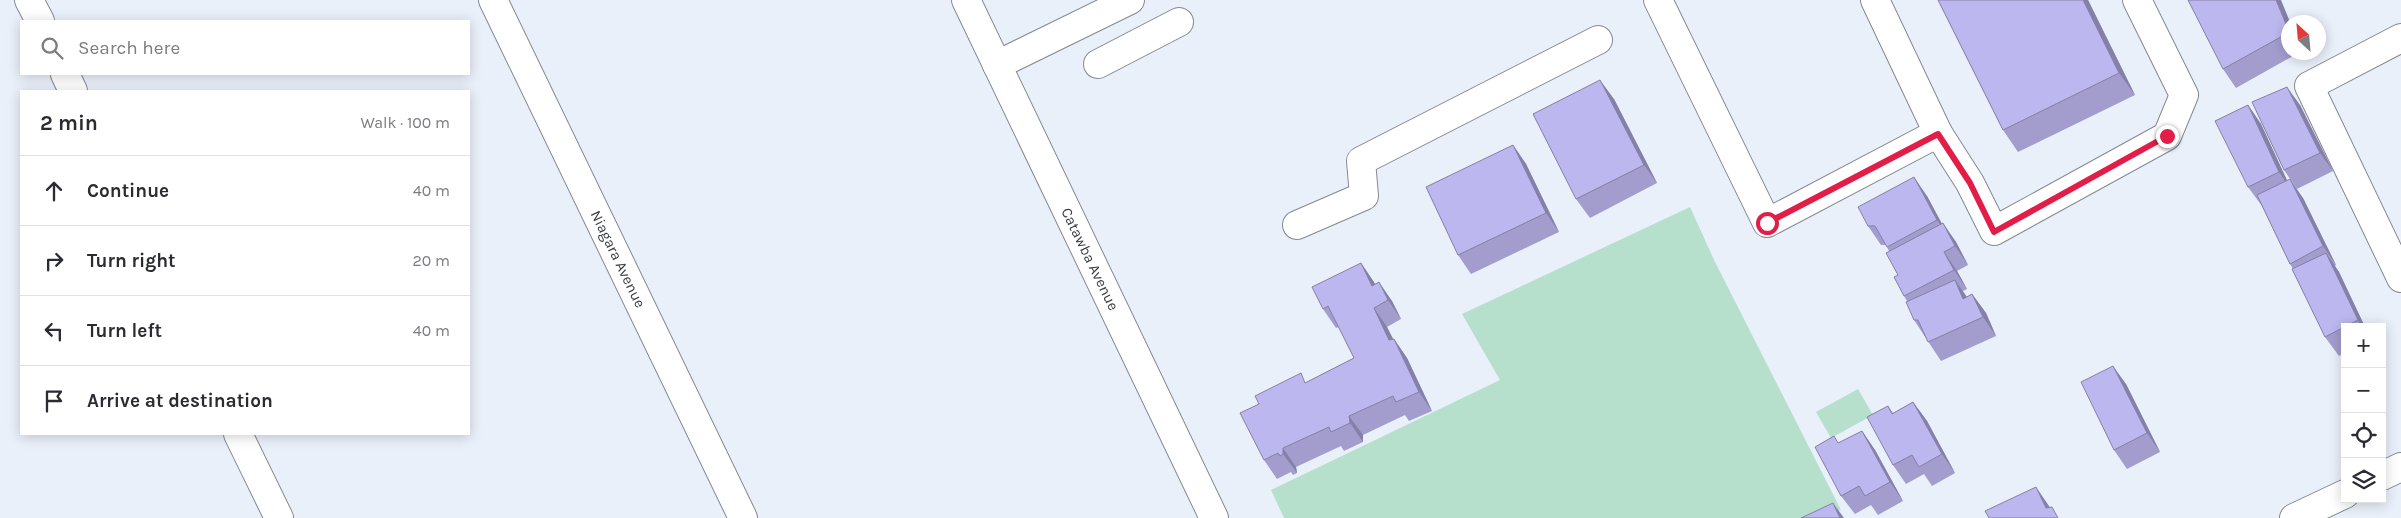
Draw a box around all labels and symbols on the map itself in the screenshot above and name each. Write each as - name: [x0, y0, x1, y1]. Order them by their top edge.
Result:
- north arrow: [2281, 15, 2326, 60]
- route end: [2156, 125, 2179, 148]
- street label: Catawba Avenue: [1057, 205, 1123, 313]
- street label: Niagara Avenue: [587, 207, 649, 311]
- route start: [1756, 212, 1779, 235]

